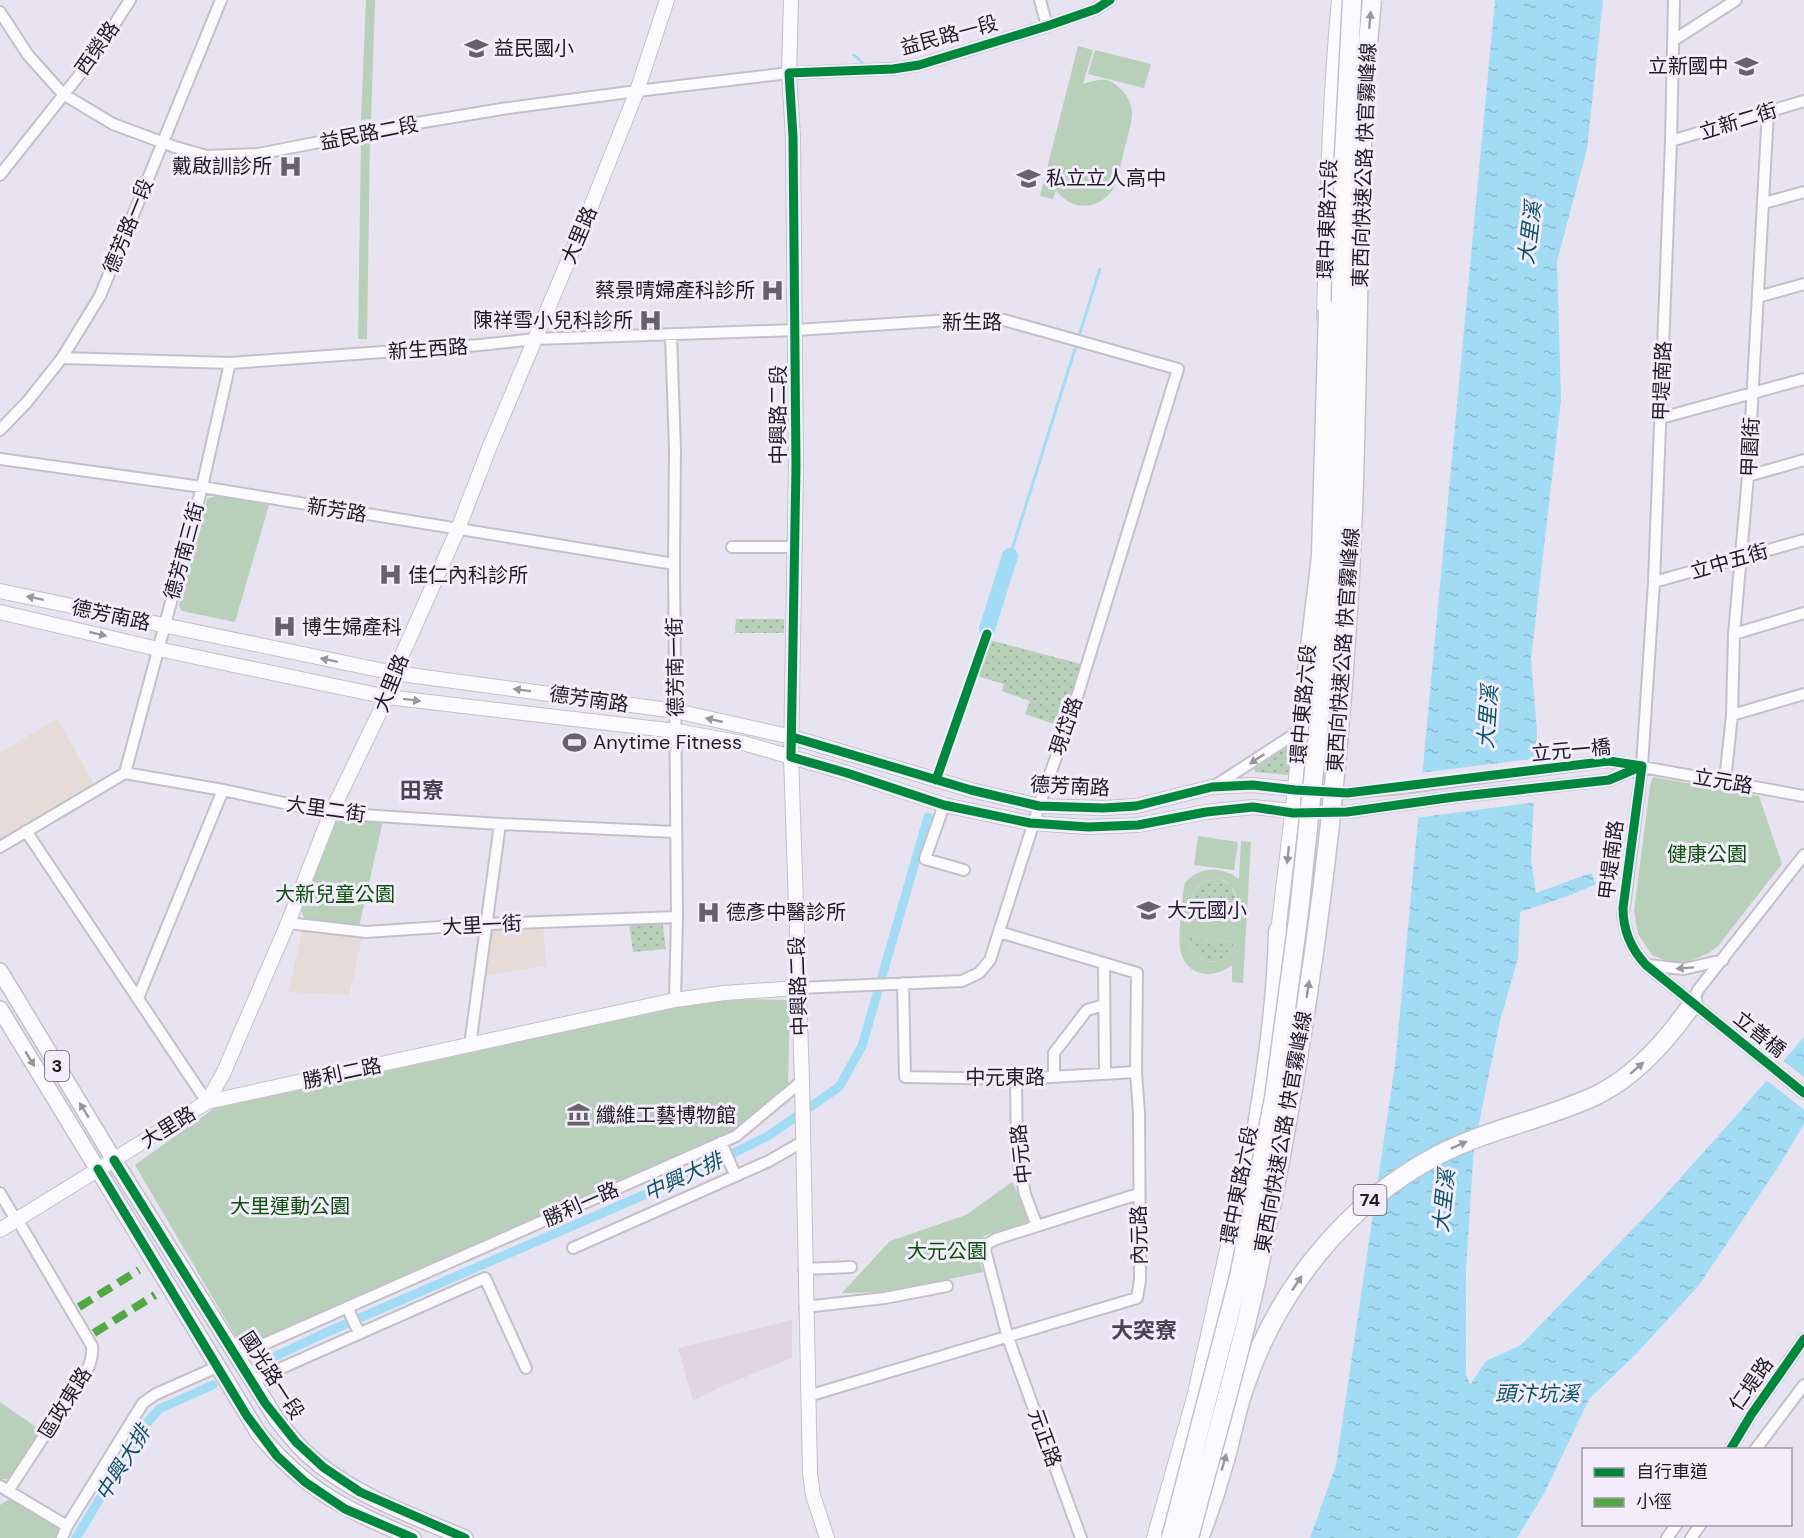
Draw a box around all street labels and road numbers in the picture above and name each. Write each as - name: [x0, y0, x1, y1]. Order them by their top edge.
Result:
- street label: 益民路一段: [897, 10, 1001, 60]
- street label: 西榮路: [69, 16, 125, 80]
- street label: 東西向快速公路 快官霧峰線: [1347, 42, 1381, 288]
- street label: 立新二街: [1696, 97, 1780, 145]
- street label: 益民路二段: [317, 111, 421, 155]
- street label: 環中東路六段: [1312, 159, 1342, 279]
- street label: 德芳路一段: [97, 175, 159, 277]
- street label: 大里路: [555, 202, 603, 268]
- street label: 新生路: [942, 309, 1002, 335]
- street label: 新生西路: [387, 333, 469, 365]
- street label: 甲堤南路: [1648, 341, 1676, 421]
- street label: 中興路二段: [765, 365, 791, 465]
- street label: 甲園街: [1735, 416, 1765, 478]
- street label: 新芳路: [305, 492, 369, 528]
- street label: 德芳南三街: [159, 499, 209, 603]
- street label: 東西向快速公路 快官霧峰線: [1321, 527, 1365, 773]
- street label: 立中五街: [1687, 537, 1771, 585]
- street label: 德芳南路: [69, 594, 153, 636]
- street label: 德芳南一街: [661, 617, 689, 717]
- street label: 環中東路六段: [1285, 643, 1321, 765]
- street label: 大里路: [368, 650, 414, 716]
- street label: 德芳南路: [548, 681, 630, 717]
- street label: 現岱路: [1044, 693, 1088, 759]
- street label: 立元一橋: [1530, 734, 1612, 766]
- street label: 立元路: [1691, 763, 1755, 799]
- street label: 德芳南路: [1029, 771, 1111, 801]
- street label: 大里二街: [285, 791, 367, 827]
- street label: 甲堤南路: [1593, 819, 1629, 901]
- street label: 大里一街: [441, 910, 523, 940]
- street label: 中興路二段: [783, 936, 813, 1036]
- street label: 立善橋: [1729, 1005, 1791, 1063]
- street label: 東西向快速公路 快官霧峰線: [1249, 1009, 1317, 1255]
- road number: 3: [45, 1051, 69, 1081]
- street label: 勝利二路: [300, 1052, 384, 1094]
- street label: 中元東路: [965, 1064, 1045, 1090]
- street label: 大里路: [136, 1100, 200, 1154]
- street label: 中元路: [1005, 1123, 1037, 1185]
- street label: 環中東路六段: [1215, 1124, 1263, 1246]
- street label: 勝利一路: [539, 1176, 623, 1232]
- road number: 74: [1354, 1185, 1386, 1215]
- street label: 內元路: [1125, 1205, 1153, 1265]
- street label: 國光路一段: [234, 1326, 310, 1424]
- street label: 仁堤路: [1723, 1352, 1779, 1416]
- street label: 區政東路: [33, 1362, 97, 1444]
- street label: 元正路: [1023, 1405, 1067, 1471]

